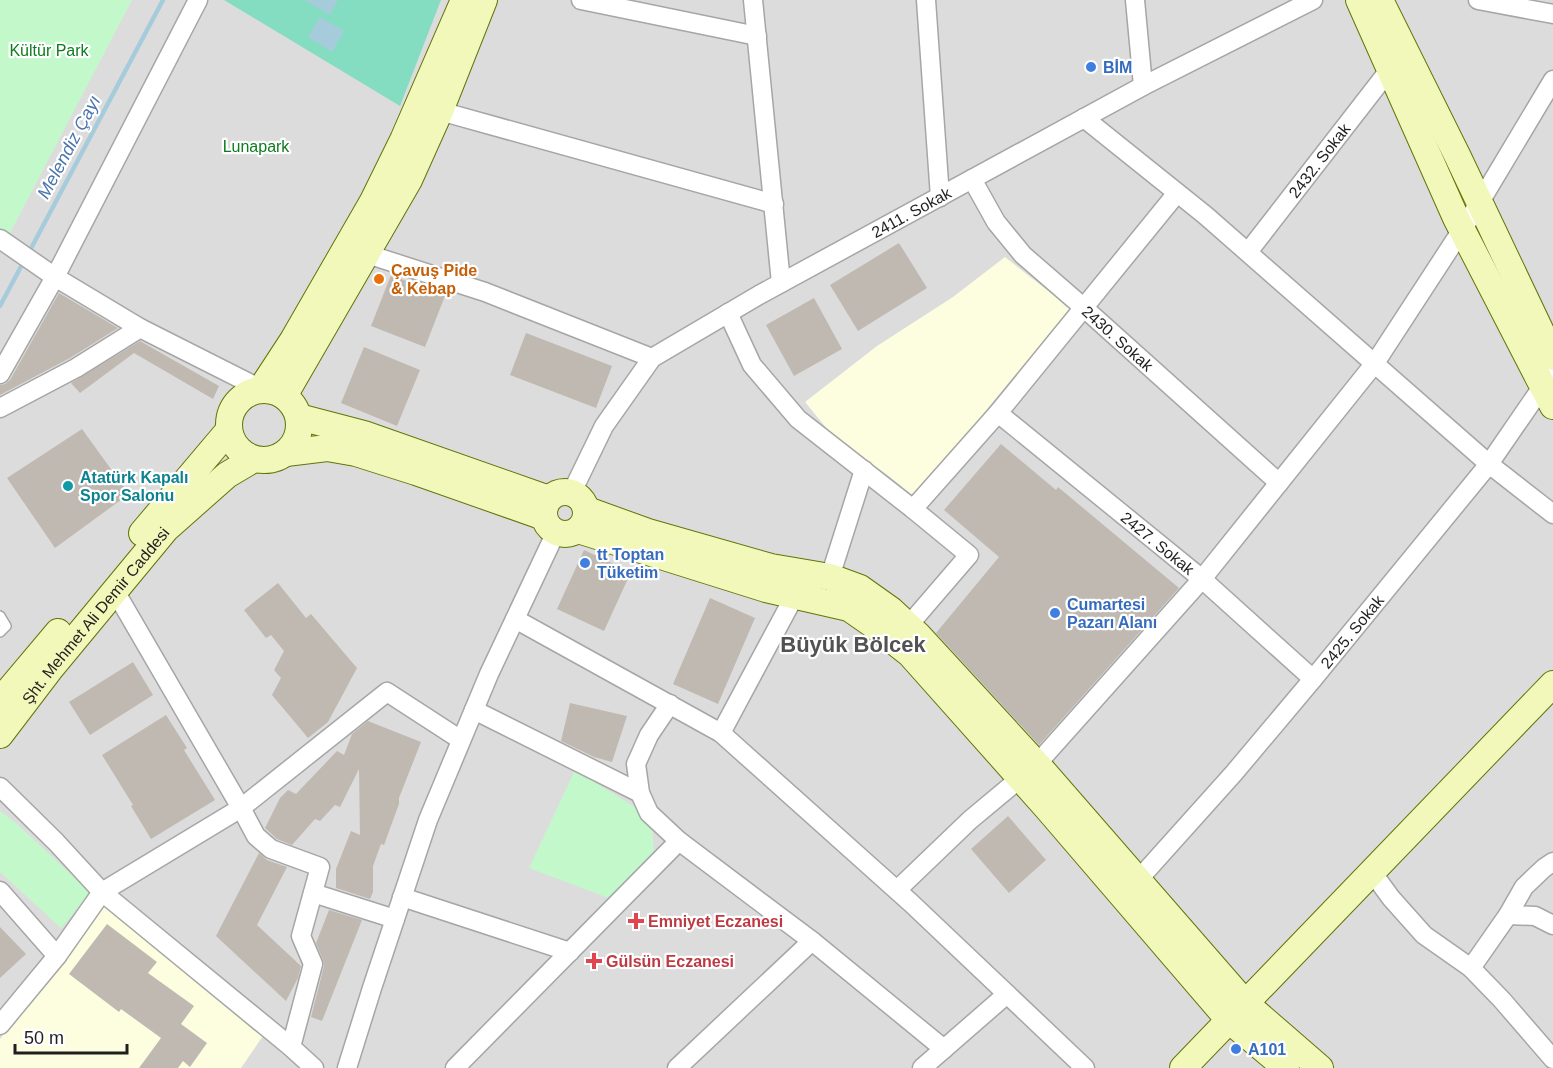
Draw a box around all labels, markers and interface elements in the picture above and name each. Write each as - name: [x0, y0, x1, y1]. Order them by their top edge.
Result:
- park label: Kültür Park: [9, 42, 90, 59]
- place label: BİM: [1103, 59, 1132, 76]
- marker: BİM: [1084, 60, 1098, 74]
- water label: Melendiz Çayı: [33, 92, 105, 202]
- street label: 2432. Sokak: [1285, 119, 1354, 201]
- park label: Lunapark: [223, 138, 290, 155]
- street label: 2411. Sokak: [869, 183, 955, 241]
- place label: Çavuş Pide & Kebap: [391, 262, 477, 297]
- marker: Çavuş Pide & Kebap: [372, 272, 386, 286]
- street label: 2430. Sokak: [1079, 302, 1157, 375]
- place label: Atatürk Kapalı Spor Salonu: [80, 469, 188, 504]
- marker: Atatürk Kapalı Spor Salonu: [61, 479, 75, 493]
- street label: 2427. Sokak: [1118, 508, 1198, 578]
- street label: Şht. Mehmet Ali Demir Caddesi: [19, 524, 172, 707]
- place label: tt Toptan Tüketim: [597, 546, 664, 581]
- marker: tt Toptan Tüketim: [578, 556, 592, 570]
- street label: 2425. Sokak: [1317, 591, 1387, 671]
- place label: Cumartesi Pazarı Alanı: [1067, 596, 1157, 631]
- marker: Cumartesi Pazarı Alanı: [1048, 606, 1062, 620]
- district label: Büyük Bölcek: [780, 632, 927, 657]
- place label: Emniyet Eczanesi: [648, 913, 783, 930]
- marker: Emniyet Eczanesi: [629, 914, 643, 928]
- place label: Gülsün Eczanesi: [606, 953, 734, 970]
- marker: Gülsün Eczanesi: [587, 954, 601, 968]
- scale bar: [15, 1017, 128, 1055]
- text: 50 m: [24, 1028, 64, 1048]
- place label: A101: [1248, 1041, 1286, 1058]
- marker: A101: [1229, 1042, 1243, 1056]

